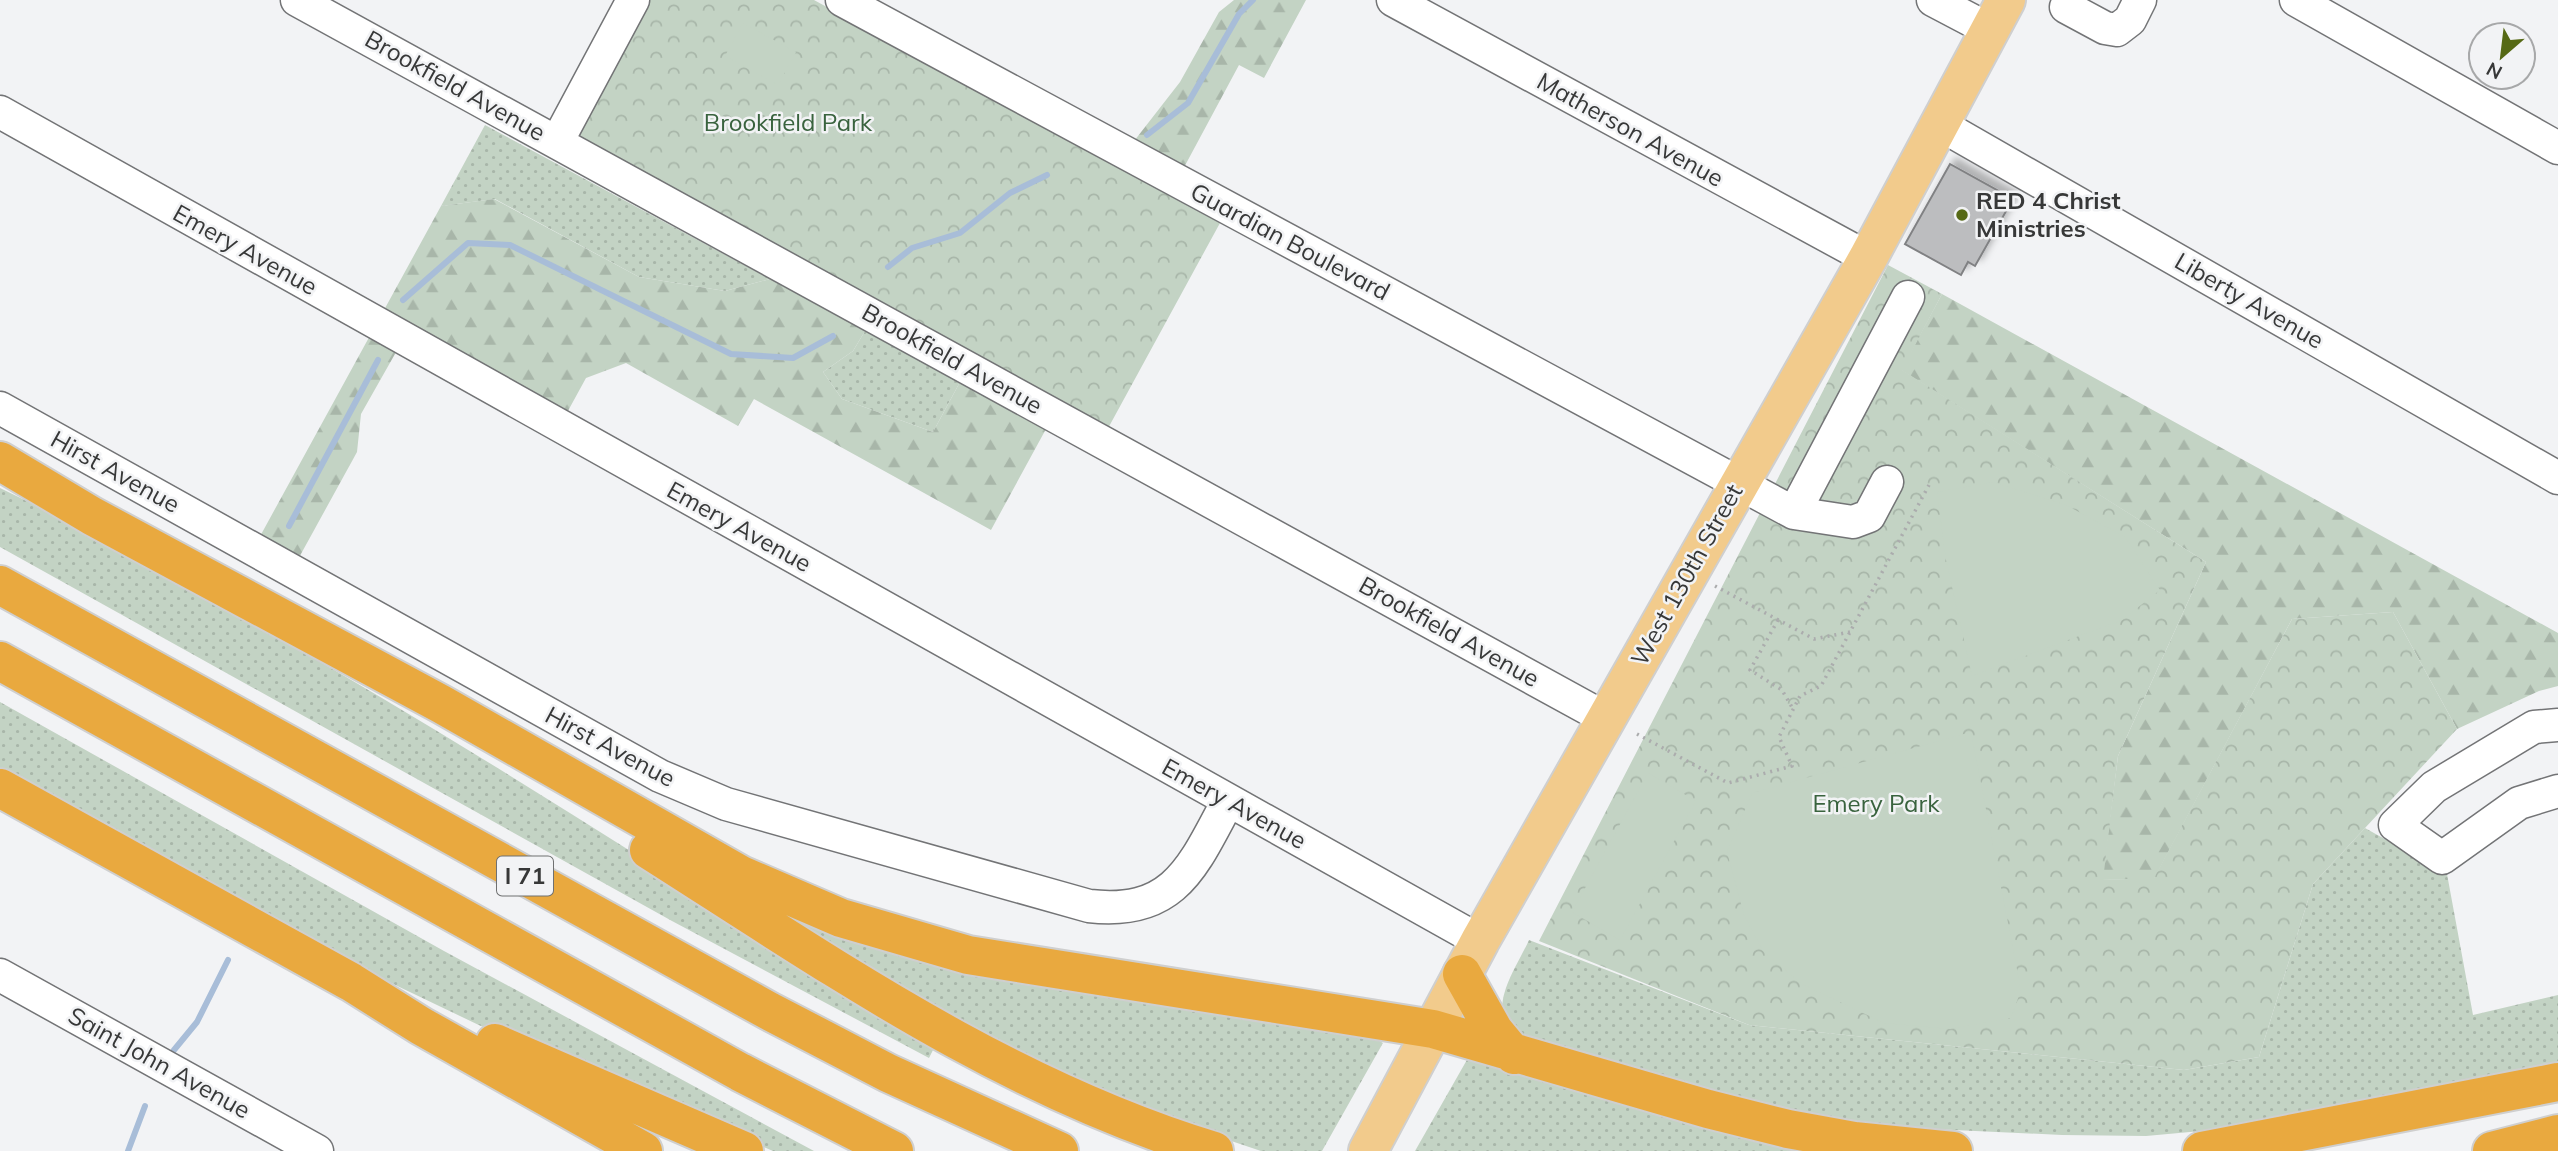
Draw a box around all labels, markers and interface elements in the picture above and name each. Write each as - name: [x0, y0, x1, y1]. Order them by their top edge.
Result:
- north arrow: [2467, 21, 2537, 91]
- street label: Brookfield Avenue: [360, 23, 551, 147]
- text: N: [2482, 57, 2506, 85]
- street label: Matherson Avenue: [1532, 65, 1729, 193]
- park label: Brookfield Park: [704, 107, 873, 137]
- street label: Guardian Boulevard: [1186, 176, 1395, 306]
- place label: RED 4 Christ Ministries: [1976, 185, 2121, 243]
- street label: Emery Avenue: [168, 197, 323, 301]
- marker: RED 4 Christ Ministries: [1954, 207, 1970, 223]
- street label: Liberty Avenue: [2170, 245, 2329, 355]
- street label: Brookfield Avenue: [857, 296, 1048, 420]
- street label: Hirst Avenue: [46, 423, 185, 519]
- street label: Emery Avenue: [662, 474, 817, 578]
- street label: West 130th Street: [1624, 478, 1748, 671]
- street label: Brookfield Avenue: [1354, 569, 1545, 693]
- street label: Hirst Avenue: [540, 699, 681, 793]
- street label: Emery Avenue: [1157, 751, 1312, 855]
- park label: Emery Park: [1812, 788, 1940, 818]
- road number: I 71: [497, 856, 553, 896]
- street label: Saint John Avenue: [63, 1000, 256, 1125]

